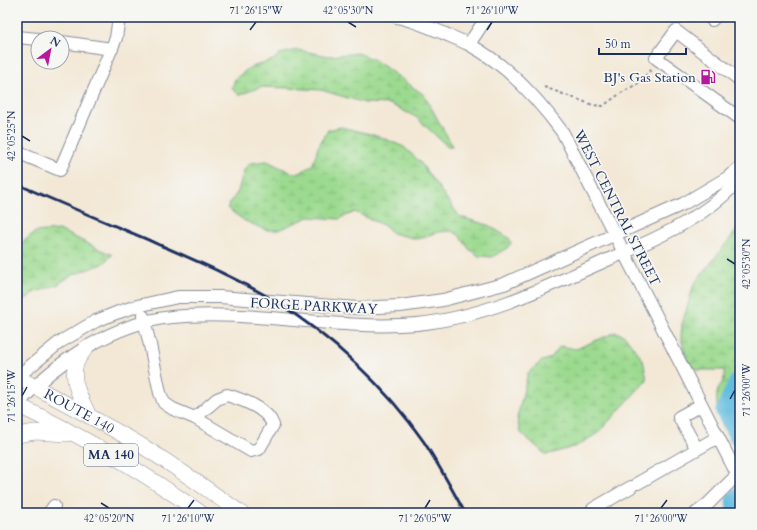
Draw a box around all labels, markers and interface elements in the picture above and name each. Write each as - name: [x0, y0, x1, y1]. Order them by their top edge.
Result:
- text: 71°26'15"W: [229, 4, 284, 18]
- text: 42°05'30"N: [323, 4, 374, 18]
- text: 71°26'10"W: [465, 4, 520, 18]
- north arrow: [30, 30, 70, 70]
- scale bar: [599, 30, 686, 56]
- text: N: [47, 33, 63, 51]
- text: 50 m: [605, 36, 632, 52]
- place label: BJ's Gas Station: [603, 68, 696, 87]
- fuel station icon: BJ's Gas Station: [699, 68, 717, 86]
- text: 42°05'25"N: [5, 110, 19, 161]
- street label: WEST CENTRAL STREET: [569, 126, 665, 289]
- text: 42°05'30"N: [740, 238, 754, 289]
- street label: FORGE PARKWAY: [250, 293, 379, 319]
- text: 71°26'00"W: [740, 362, 754, 417]
- text: 71°26'15"W: [5, 368, 19, 423]
- street label: ROUTE 140: [41, 384, 118, 438]
- road number: MA 140: [84, 444, 138, 466]
- text: 42°05'20"N: [84, 512, 135, 526]
- text: 71°26'10"W: [161, 512, 216, 526]
- text: 71°26'05"W: [398, 512, 453, 526]
- text: 71°26'00"W: [634, 512, 689, 526]

